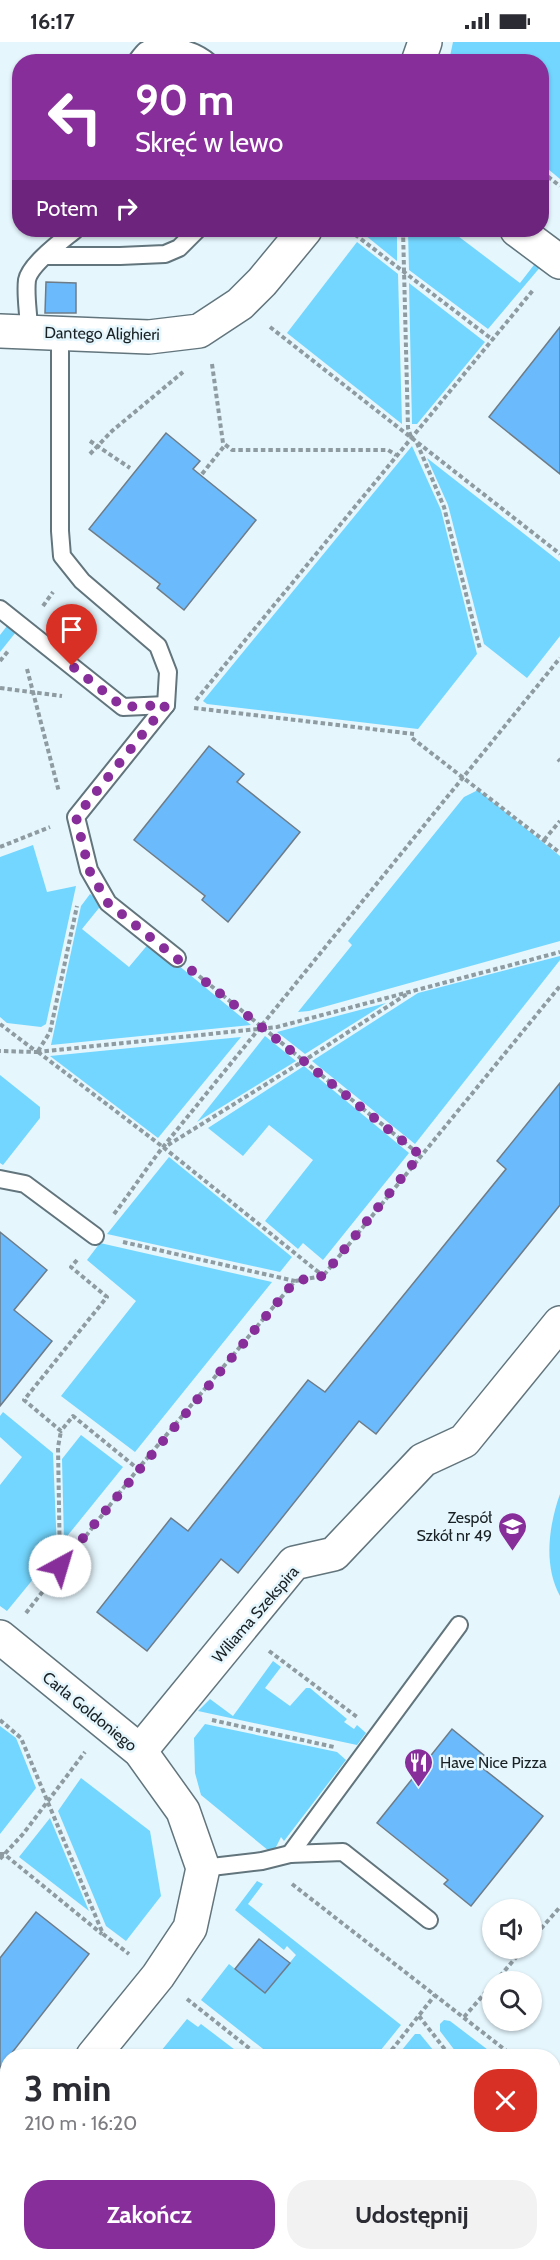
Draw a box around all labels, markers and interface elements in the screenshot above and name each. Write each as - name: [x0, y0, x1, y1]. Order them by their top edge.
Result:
- text: 16:17: [30, 8, 75, 35]
- text: 90 m: [135, 74, 234, 126]
- icon: left: [36, 78, 114, 156]
- text: Skręć w lewo: [135, 126, 283, 159]
- icon: right: [110, 192, 143, 225]
- text: Potem: [36, 195, 98, 222]
- street label: Dantego Alighieri: [44, 323, 160, 344]
- pin: [46, 604, 97, 666]
- icon: arrive: [55, 613, 88, 646]
- place label: Zespół Szkół nr 49: [416, 1508, 492, 1545]
- school or university icon: Zespół Szkół nr 49: [497, 1510, 529, 1552]
- position arrow: [28, 1534, 92, 1598]
- street label: Wiliama Szekspira: [208, 1562, 303, 1667]
- street label: Carla Goldoniego: [39, 1668, 141, 1755]
- restaurant icon: Have Nice Pizza: [403, 1746, 435, 1788]
- place label: Have Nice Pizza: [440, 1753, 547, 1772]
- map controls: [482, 1899, 542, 2031]
- button: sound: [482, 1899, 542, 1959]
- button: search: [482, 1971, 542, 2031]
- text: 3 min: [24, 2066, 111, 2110]
- button: close: [474, 2069, 537, 2132]
- text: 210 m · 16:20: [24, 2111, 137, 2135]
- button: Zakończ: [24, 2180, 275, 2249]
- button: Udostępnij: [287, 2180, 537, 2249]

